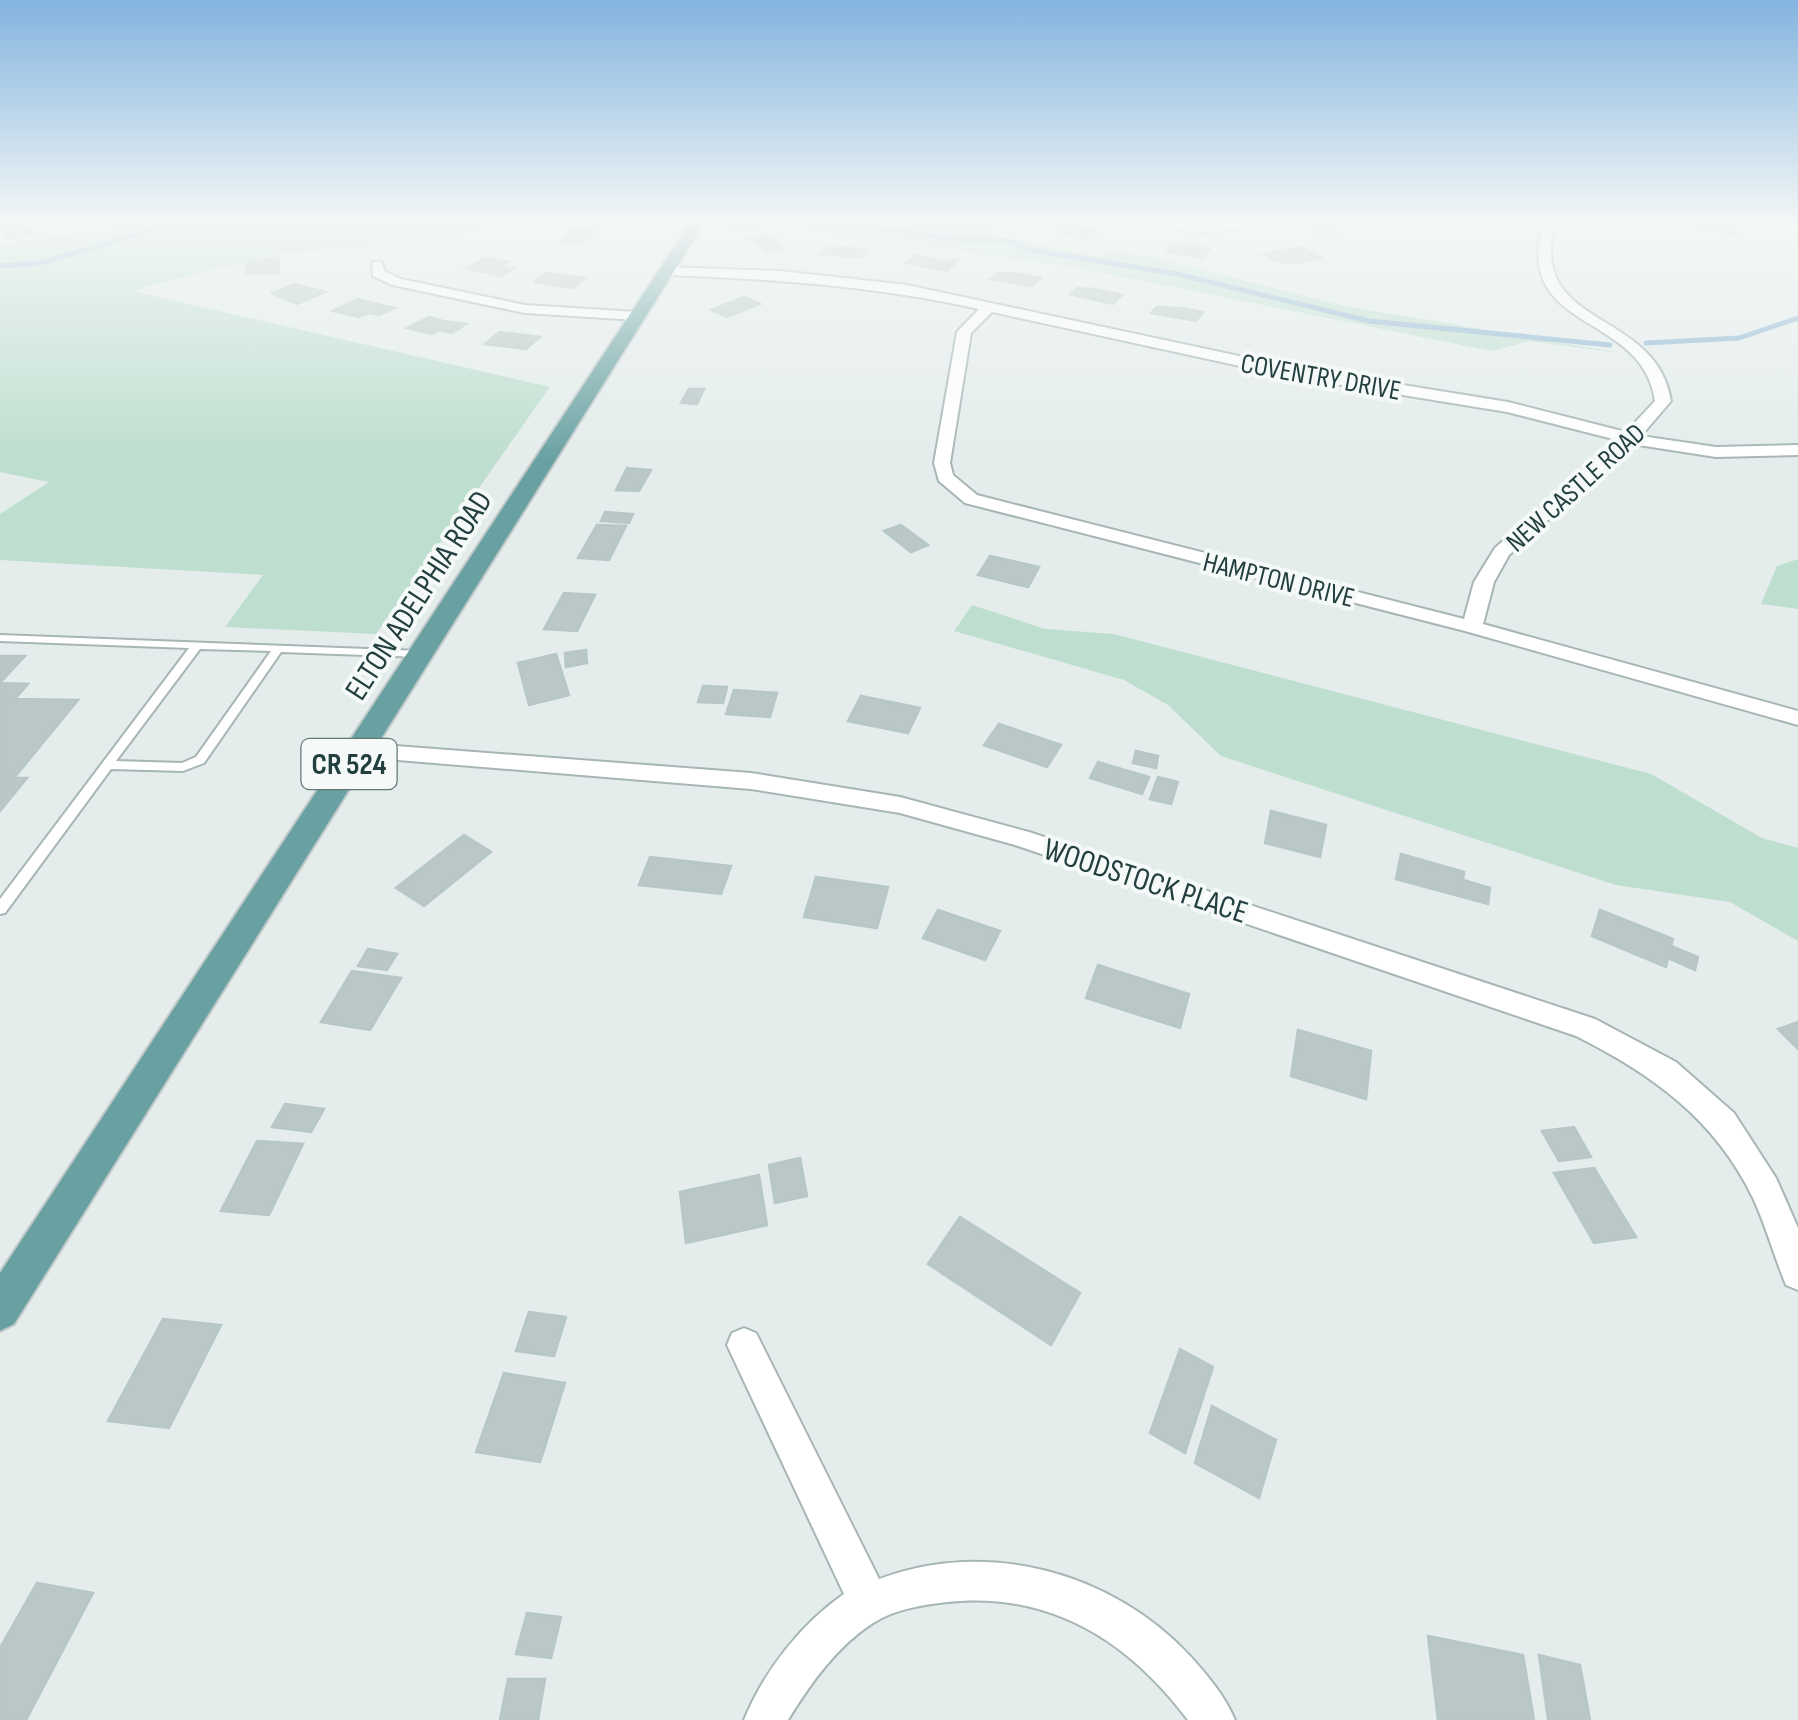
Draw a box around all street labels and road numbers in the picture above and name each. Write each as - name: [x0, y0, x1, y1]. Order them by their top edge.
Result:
- street label: COVENTRY DRIVE: [1238, 347, 1403, 408]
- street label: NEW CASTLE ROAD: [1500, 417, 1652, 559]
- street label: ELTON ADELPHIA ROAD: [337, 484, 501, 708]
- street label: HAMPTON DRIVE: [1200, 546, 1358, 615]
- road number: CR 524: [302, 739, 396, 789]
- street label: WOODSTOCK PLACE: [1039, 830, 1253, 933]

